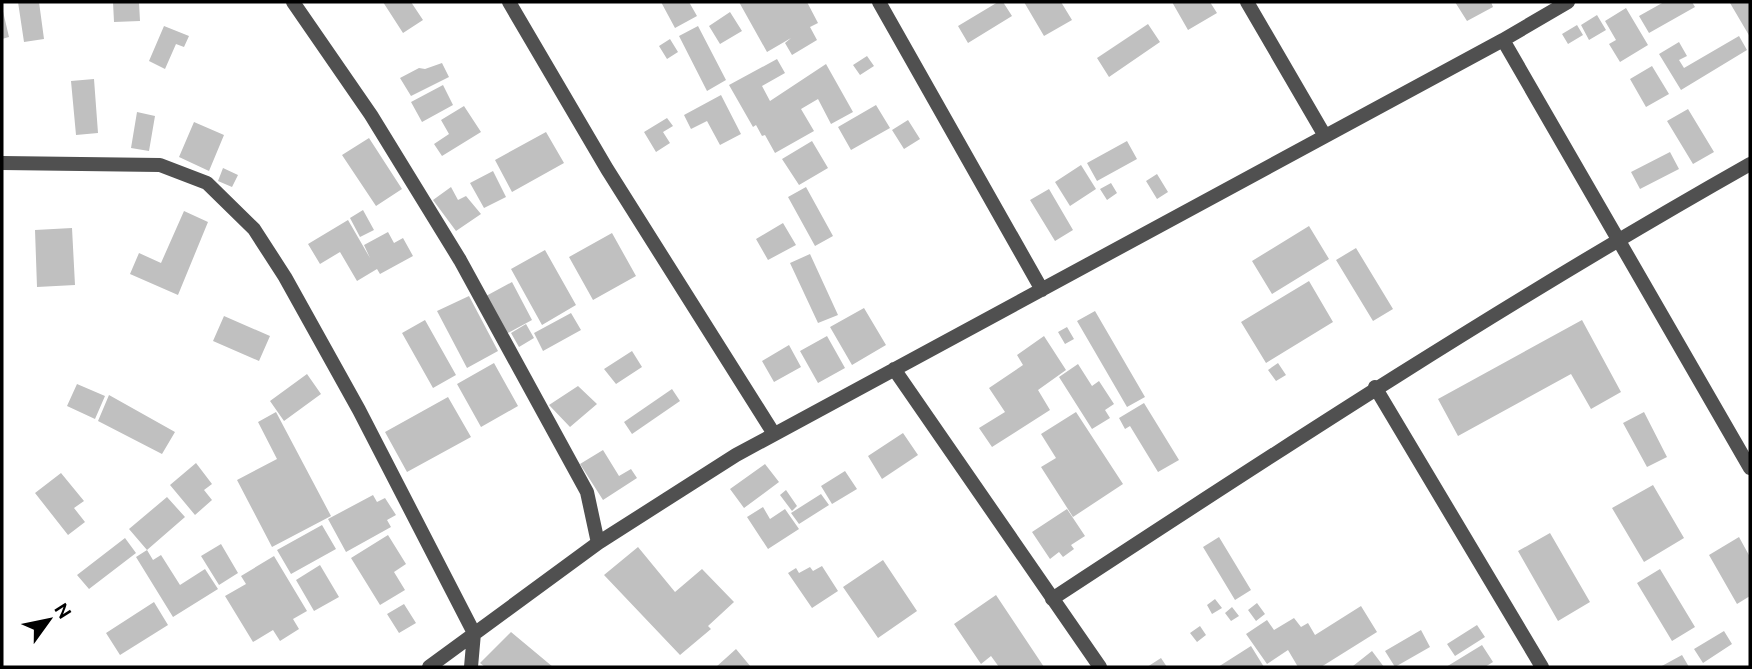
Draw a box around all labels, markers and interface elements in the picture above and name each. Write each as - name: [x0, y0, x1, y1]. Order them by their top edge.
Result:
- north arrow: [14, 585, 84, 655]
- text: N: [50, 599, 76, 623]

